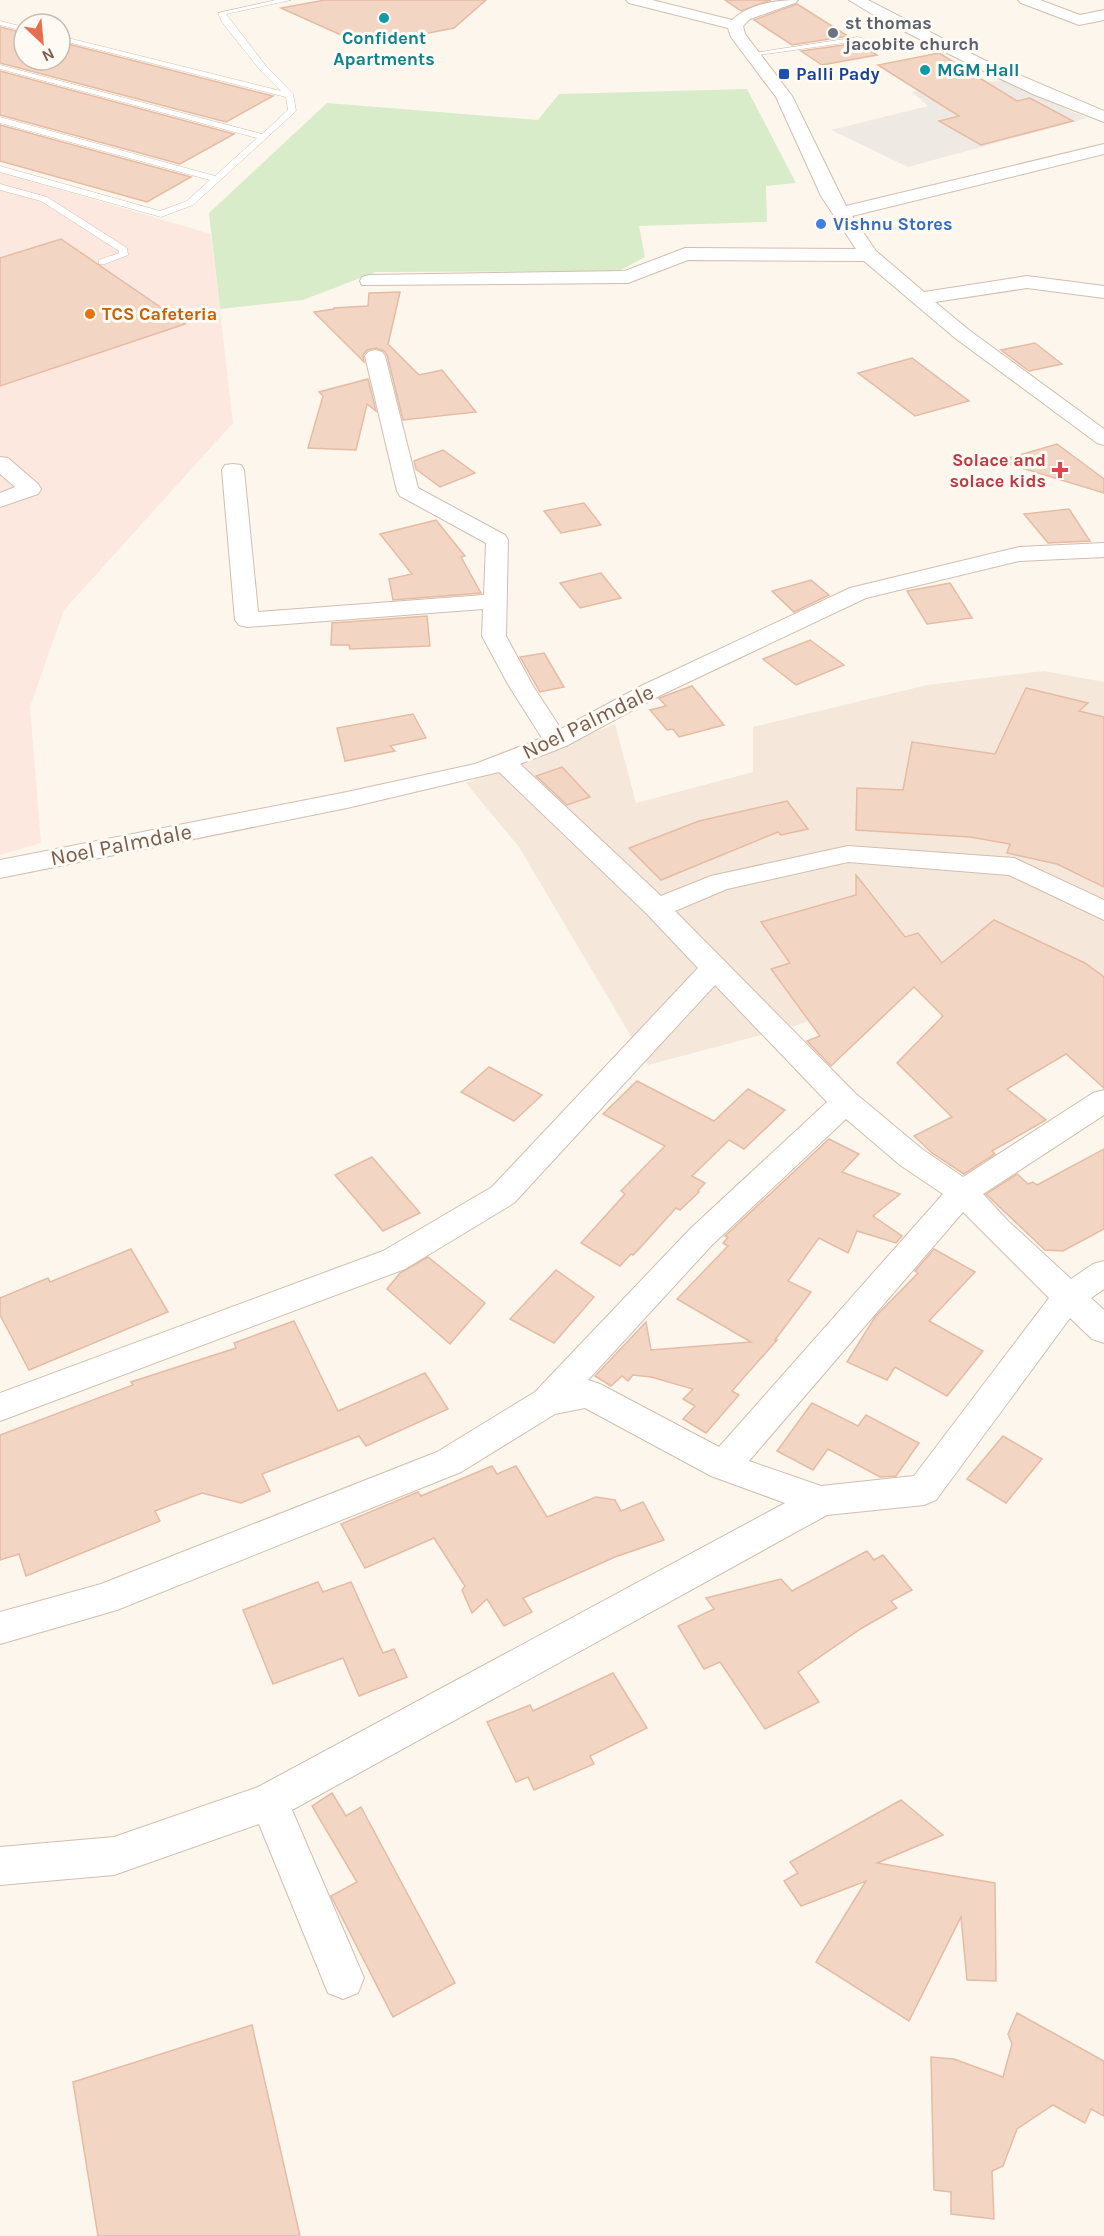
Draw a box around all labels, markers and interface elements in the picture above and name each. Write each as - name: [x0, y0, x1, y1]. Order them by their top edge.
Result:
- marker: Confident Apartments: [377, 11, 391, 25]
- north arrow: [12, 12, 72, 72]
- place label: st thomas jacobite church: [843, 12, 979, 55]
- marker: st thomas jacobite church: [826, 26, 840, 40]
- place label: Confident Apartments: [333, 27, 435, 70]
- text: N: [39, 44, 58, 66]
- place label: MGM Hall: [937, 59, 1019, 81]
- place label: Palli Pady: [796, 63, 880, 85]
- marker: MGM Hall: [918, 63, 932, 77]
- marker: Palli Pady: [777, 67, 791, 81]
- place label: Vishnu Stores: [833, 213, 952, 235]
- marker: Vishnu Stores: [814, 217, 828, 231]
- place label: TCS Cafeteria: [102, 303, 217, 325]
- marker: TCS Cafeteria: [83, 307, 97, 321]
- place label: Solace and solace kids: [950, 449, 1046, 492]
- marker: Solace and solace kids: [1051, 461, 1069, 479]
- street label: Noel Palmdale: [518, 679, 658, 765]
- street label: Noel Palmdale: [48, 819, 194, 871]

